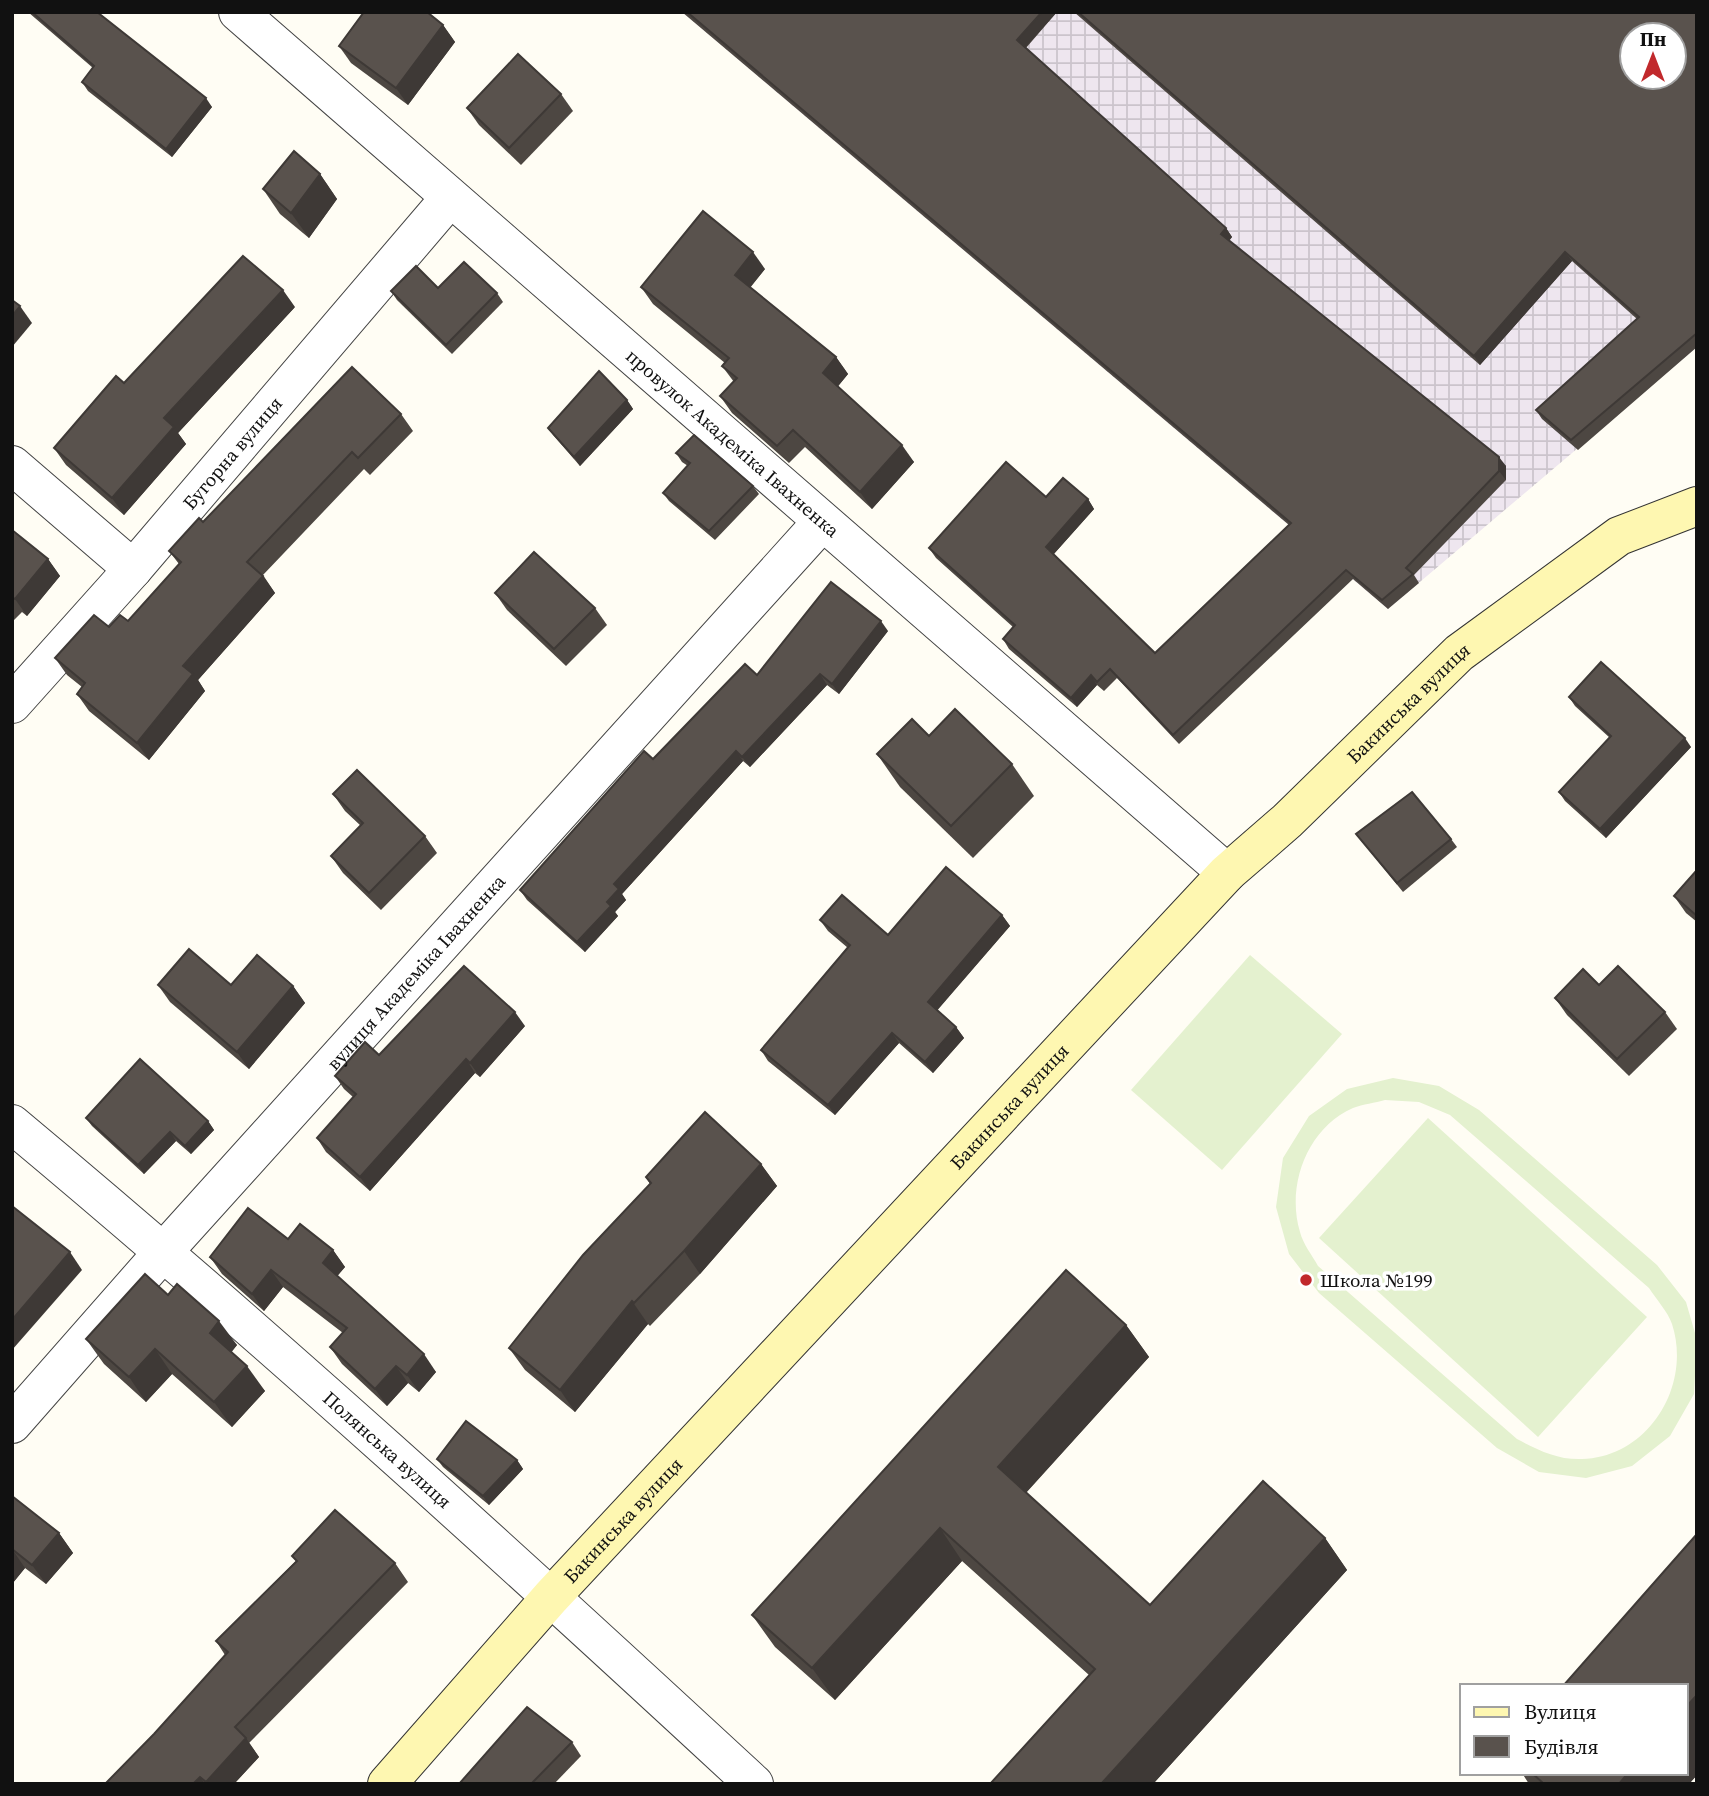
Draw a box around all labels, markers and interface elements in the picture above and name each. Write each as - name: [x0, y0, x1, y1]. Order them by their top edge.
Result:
- north arrow: [1618, 21, 1688, 91]
- text: Пн: [1640, 26, 1666, 52]
- street label: провулок Академіка Івахненка: [620, 343, 845, 543]
- street label: Бугорна вулиця: [176, 391, 288, 515]
- street label: Бакинська вулиця: [1341, 636, 1475, 769]
- street label: вулиця Академіка Івахненка: [321, 868, 511, 1076]
- street label: Бакинська вулиця: [944, 1038, 1074, 1175]
- place label: Школа №199: [1320, 1267, 1433, 1293]
- marker: Школа №199: [1298, 1272, 1314, 1288]
- street label: Полянська вулиця: [318, 1385, 457, 1514]
- street label: Бакинська вулиця: [558, 1452, 688, 1588]
- legend: [1460, 1684, 1688, 1775]
- text: Вулиця: [1524, 1697, 1597, 1726]
- text: Будівля: [1524, 1732, 1599, 1761]

